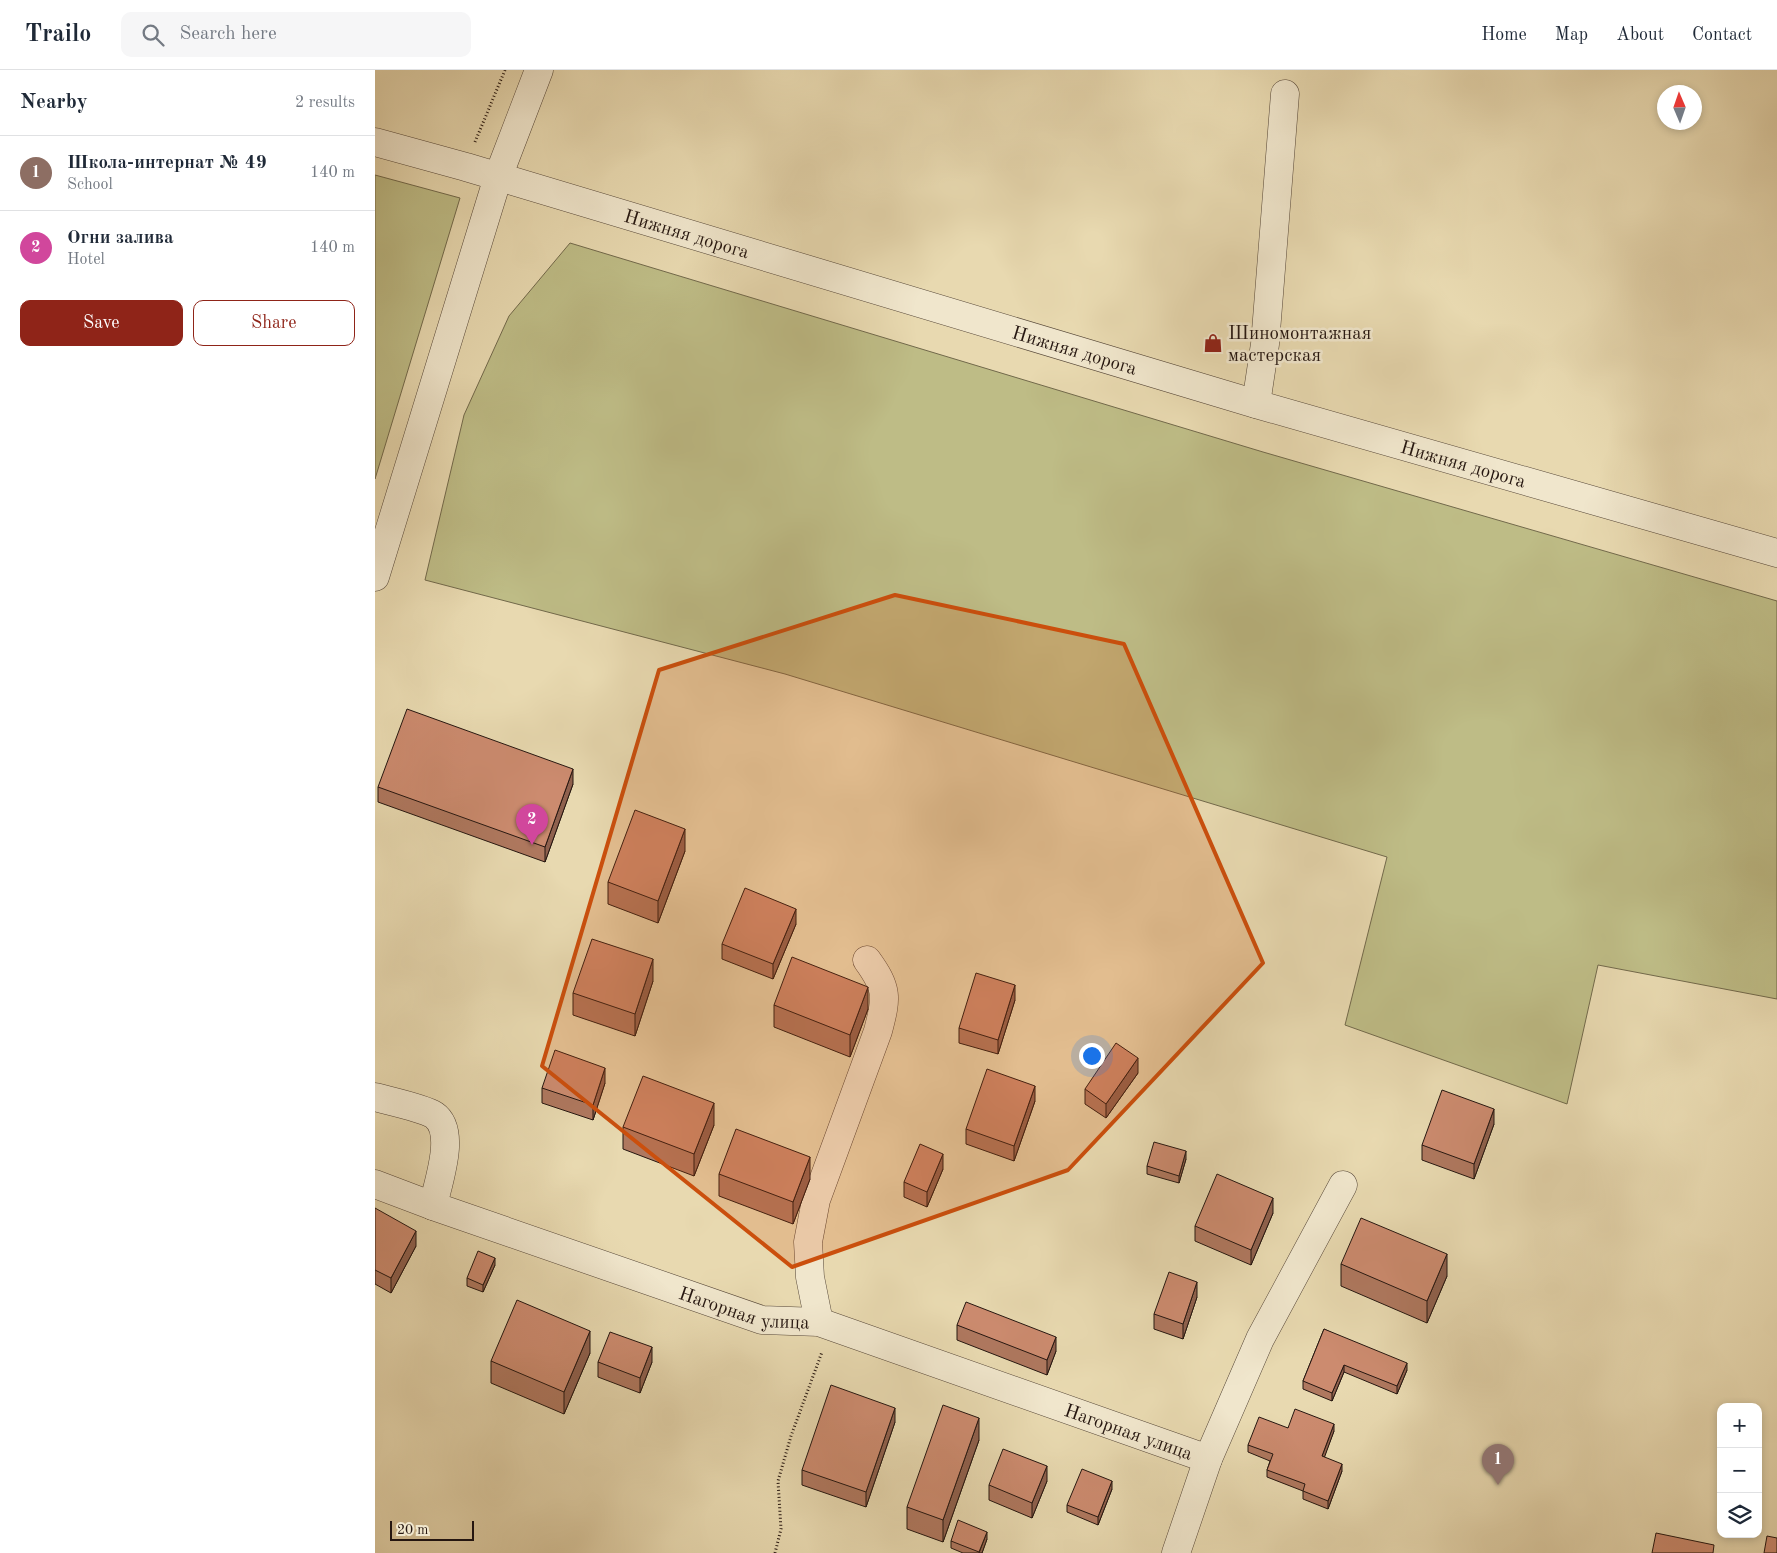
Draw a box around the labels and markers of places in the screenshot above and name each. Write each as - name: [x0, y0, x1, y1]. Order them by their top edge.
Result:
- place label: Шиномонтажная мастерская: [1228, 325, 1372, 366]
- shop icon: Шиномонтажная мастерская: [1202, 332, 1224, 354]
- pin: 2: [516, 804, 548, 845]
- pin: 1: [1482, 1444, 1514, 1485]

